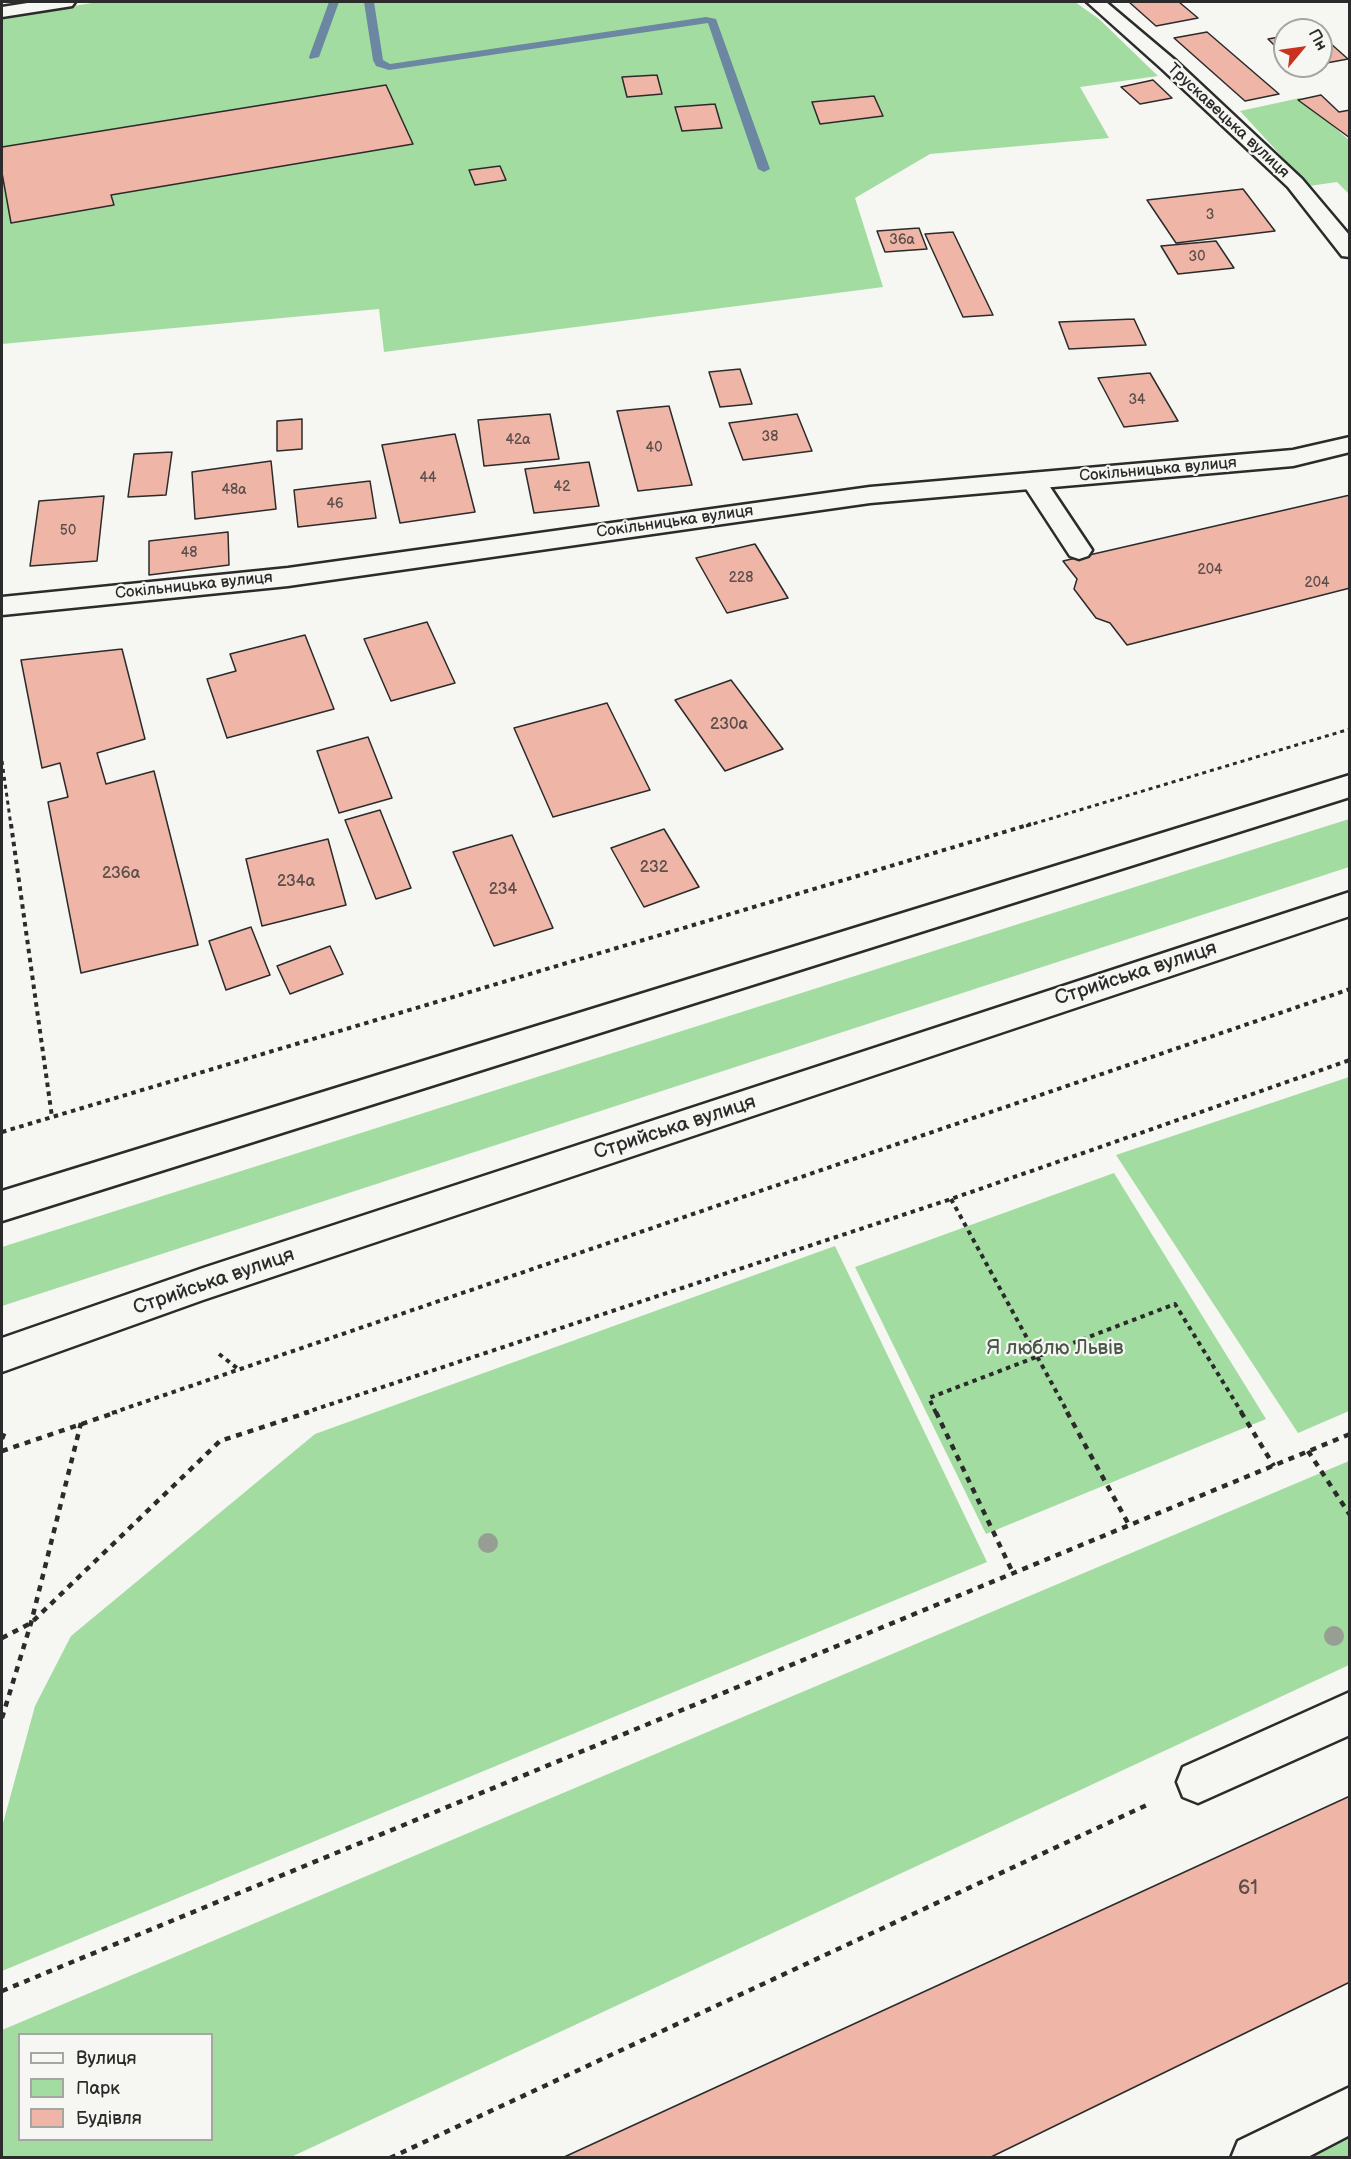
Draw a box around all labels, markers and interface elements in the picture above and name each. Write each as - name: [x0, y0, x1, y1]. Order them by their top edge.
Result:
- north arrow: [1273, 18, 1333, 78]
- text: Пн: [1304, 26, 1331, 54]
- street label: Трускавецька вулиця: [1163, 59, 1293, 183]
- house number: 3: [1206, 207, 1214, 223]
- house number: 36а: [889, 232, 915, 248]
- house number: 30: [1189, 249, 1205, 265]
- house number: 34: [1128, 392, 1146, 408]
- house number: 38: [762, 429, 778, 445]
- house number: 42а: [505, 432, 531, 448]
- house number: 40: [646, 440, 662, 456]
- street label: Сокільницька вулиця: [1078, 454, 1238, 486]
- house number: 44: [419, 470, 437, 486]
- house number: 42: [554, 479, 570, 495]
- house number: 48а: [222, 482, 246, 498]
- house number: 46: [326, 496, 344, 512]
- street label: Сокільницька вулиця: [595, 501, 755, 543]
- house number: 50: [60, 523, 76, 539]
- house number: 48: [181, 545, 197, 561]
- house number: 204: [1197, 562, 1223, 578]
- street label: Сокільницька вулиця: [114, 568, 274, 604]
- house number: 228: [729, 570, 753, 586]
- house number: 204: [1304, 575, 1330, 591]
- house number: 230а: [710, 715, 748, 735]
- house number: 232: [640, 858, 668, 878]
- house number: 236а: [102, 864, 140, 884]
- house number: 234а: [277, 872, 315, 892]
- house number: 234: [489, 880, 517, 900]
- street label: Стрийська вулиця: [1052, 936, 1220, 1012]
- street label: Стрийська вулиця: [591, 1090, 759, 1166]
- street label: Стрийська вулиця: [130, 1243, 298, 1321]
- park label: Я люблю Львів: [987, 1337, 1123, 1361]
- house number: 61: [1238, 1877, 1258, 1901]
- legend: [18, 2033, 213, 2141]
- text: Вулиця: [76, 2048, 137, 2069]
- text: Парк: [76, 2078, 120, 2099]
- text: Будівля: [76, 2108, 142, 2129]

